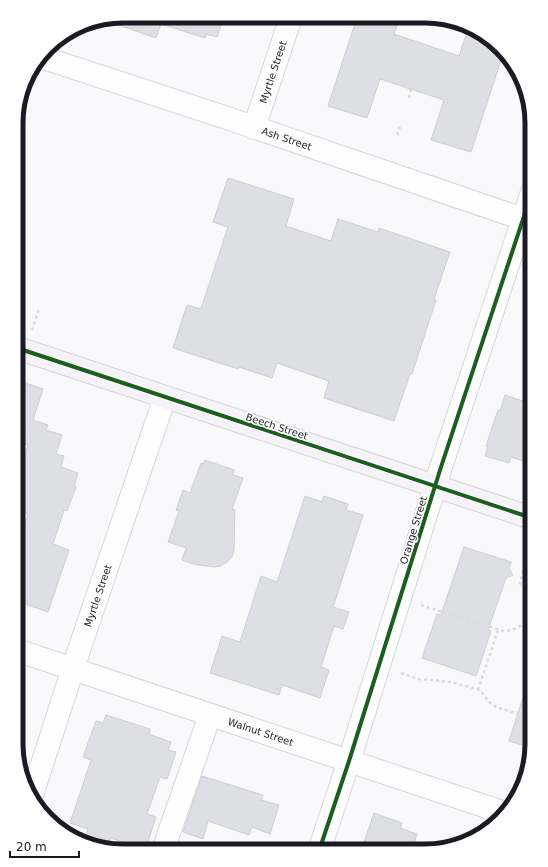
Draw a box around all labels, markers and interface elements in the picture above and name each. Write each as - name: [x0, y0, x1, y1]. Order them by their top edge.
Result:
- street label: Myrtle Street: [258, 39, 289, 105]
- street label: Ash Street: [260, 125, 313, 153]
- street label: Beech Street: [244, 411, 309, 442]
- street label: Orange Street: [398, 495, 429, 565]
- street label: Myrtle Street: [82, 563, 114, 628]
- street label: Walnut Street: [226, 716, 295, 748]
- scale bar: [10, 833, 79, 859]
- text: 20 m: [16, 840, 47, 854]

